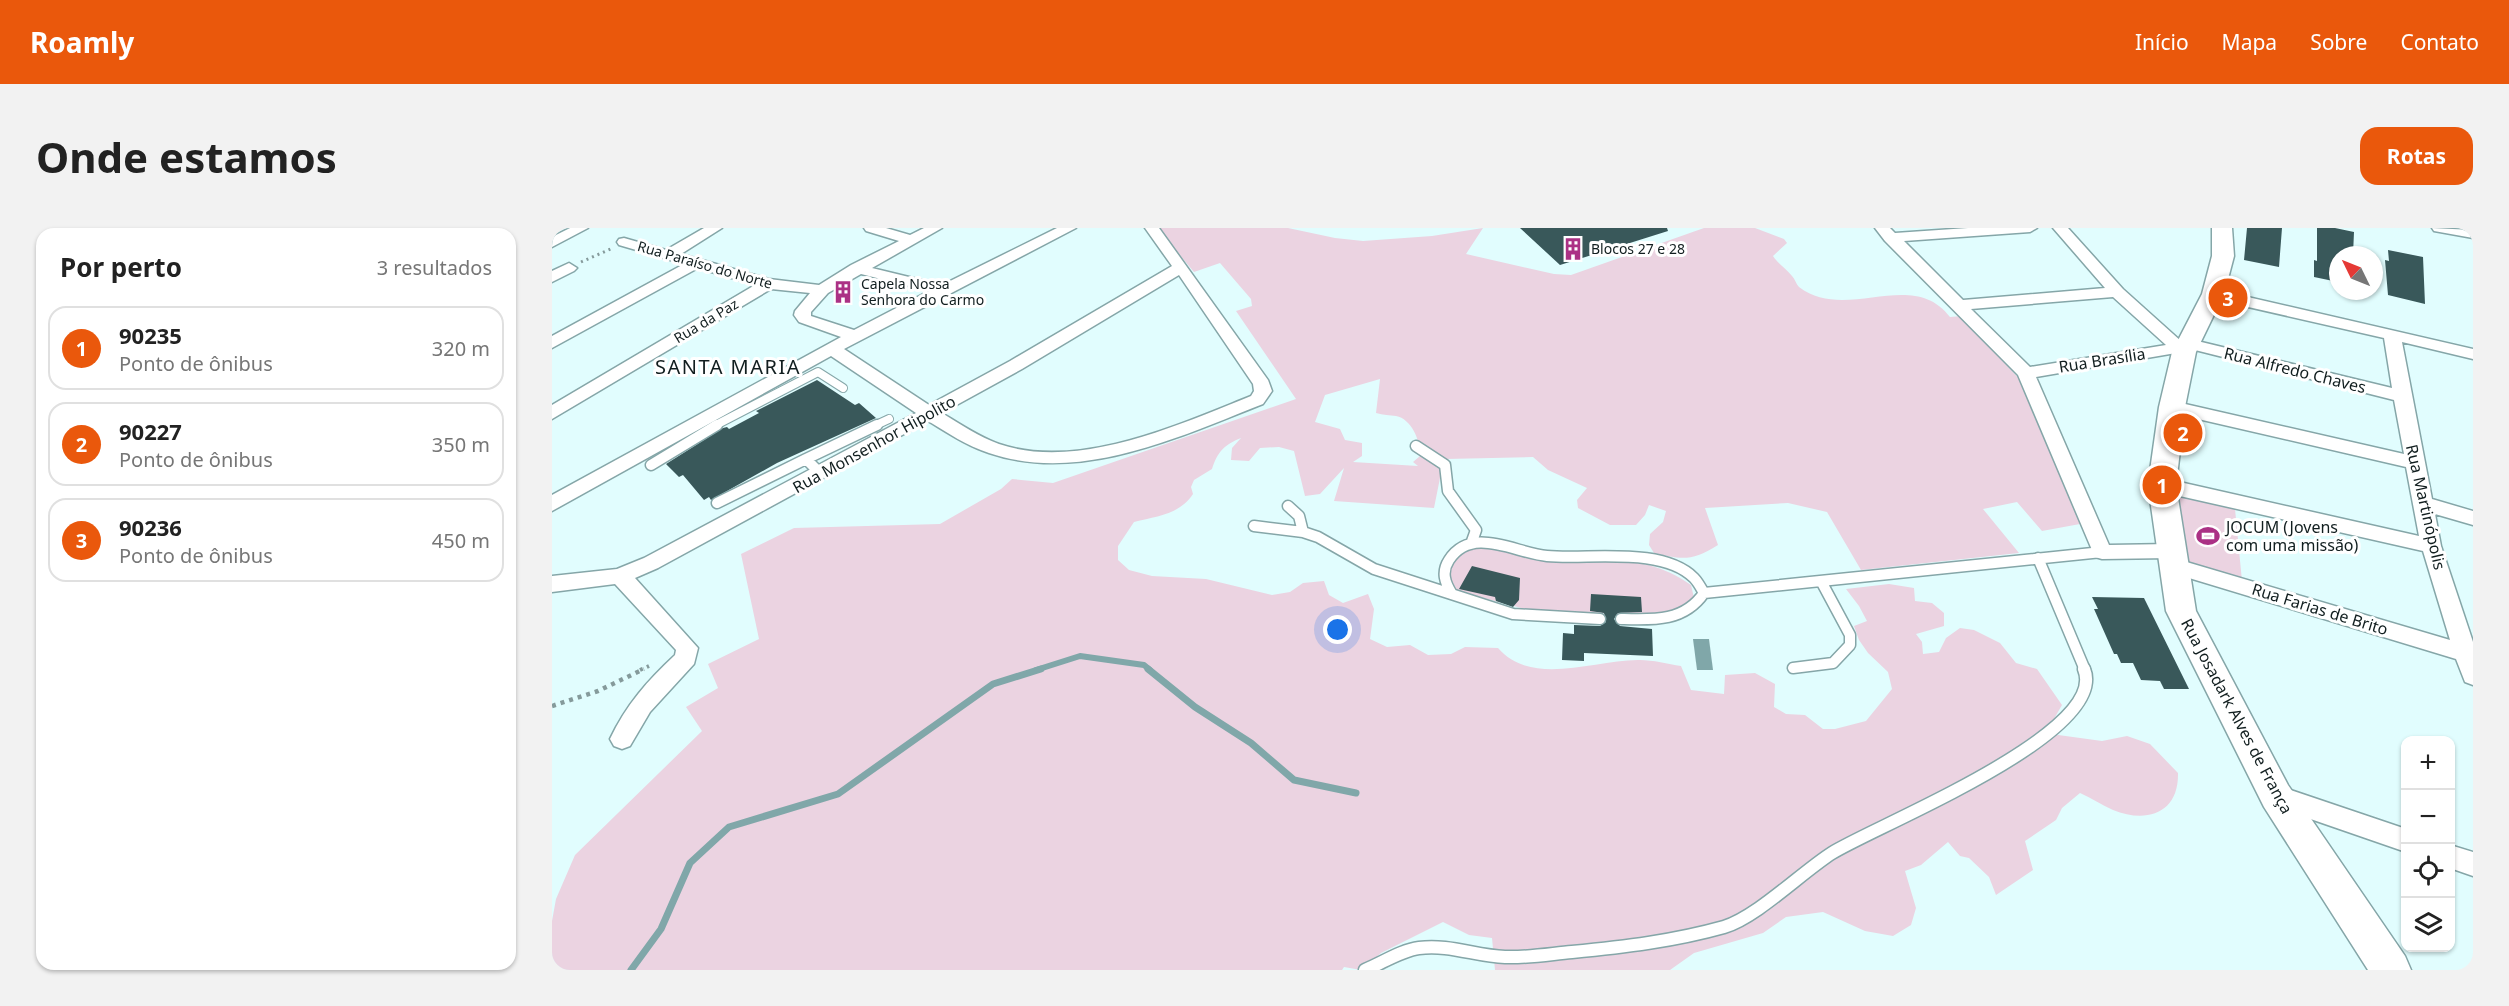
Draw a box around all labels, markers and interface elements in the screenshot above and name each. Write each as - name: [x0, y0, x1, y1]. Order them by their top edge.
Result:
- text: Roamly: [30, 23, 134, 61]
- text: Início: [2135, 28, 2189, 56]
- text: Mapa: [2222, 28, 2277, 56]
- text: Sobre: [2310, 28, 2367, 56]
- text: Contato: [2400, 28, 2479, 56]
- button: Rotas: [2360, 127, 2473, 185]
- text: Onde estamos: [36, 128, 337, 185]
- street label: Rua Paraíso do Norte: [635, 236, 775, 293]
- building icon: Blocos 27 e 28: [1560, 236, 1586, 262]
- place label: Blocos 27 e 28: [1591, 239, 1685, 258]
- north arrow: [2329, 246, 2383, 300]
- text: Por perto: [60, 249, 182, 285]
- text: 3 resultados: [377, 254, 492, 281]
- place label: Capela Nossa Senhora do Carmo: [861, 274, 984, 309]
- pin: 3: [2208, 276, 2248, 320]
- building icon: Capela Nossa Senhora do Carmo: [830, 279, 856, 305]
- street label: Rua da Paz: [670, 294, 742, 347]
- text: 90235: [119, 320, 182, 350]
- text: 1: [76, 335, 87, 362]
- text: 320 m: [432, 335, 490, 362]
- street label: Rua Brasília: [2057, 342, 2147, 378]
- street label: Rua Alfredo Chaves: [2222, 342, 2368, 398]
- text: Ponto de ônibus: [119, 350, 273, 377]
- district label: SANTA MARIA: [655, 353, 801, 380]
- street label: Rua Monsenhor Hipolito: [789, 390, 959, 498]
- pin: 2: [2164, 410, 2202, 456]
- text: 90227: [119, 416, 182, 446]
- text: 2: [76, 431, 87, 458]
- text: 350 m: [432, 431, 490, 458]
- street label: Rua Martinópolis: [2401, 442, 2451, 572]
- text: Ponto de ônibus: [119, 446, 273, 473]
- pin: 1: [2142, 462, 2182, 508]
- text: 90236: [119, 512, 182, 542]
- place label: JOCUM (Jovens com uma missão): [2224, 516, 2359, 556]
- sports icon: JOCUM (Jovens com uma missão): [2195, 523, 2221, 549]
- text: 3: [76, 527, 87, 554]
- text: 450 m: [432, 527, 490, 554]
- text: Ponto de ônibus: [119, 542, 273, 569]
- street label: Rua Farias de Brito: [2249, 578, 2391, 640]
- street label: Rua Josadark Alves de França: [2176, 614, 2298, 818]
- your location: [1323, 615, 1352, 644]
- map controls: [2401, 736, 2455, 952]
- button: +: [2401, 736, 2455, 790]
- button: −: [2401, 790, 2455, 844]
- button: locate: [2401, 844, 2455, 898]
- button: layers: [2401, 898, 2455, 952]

